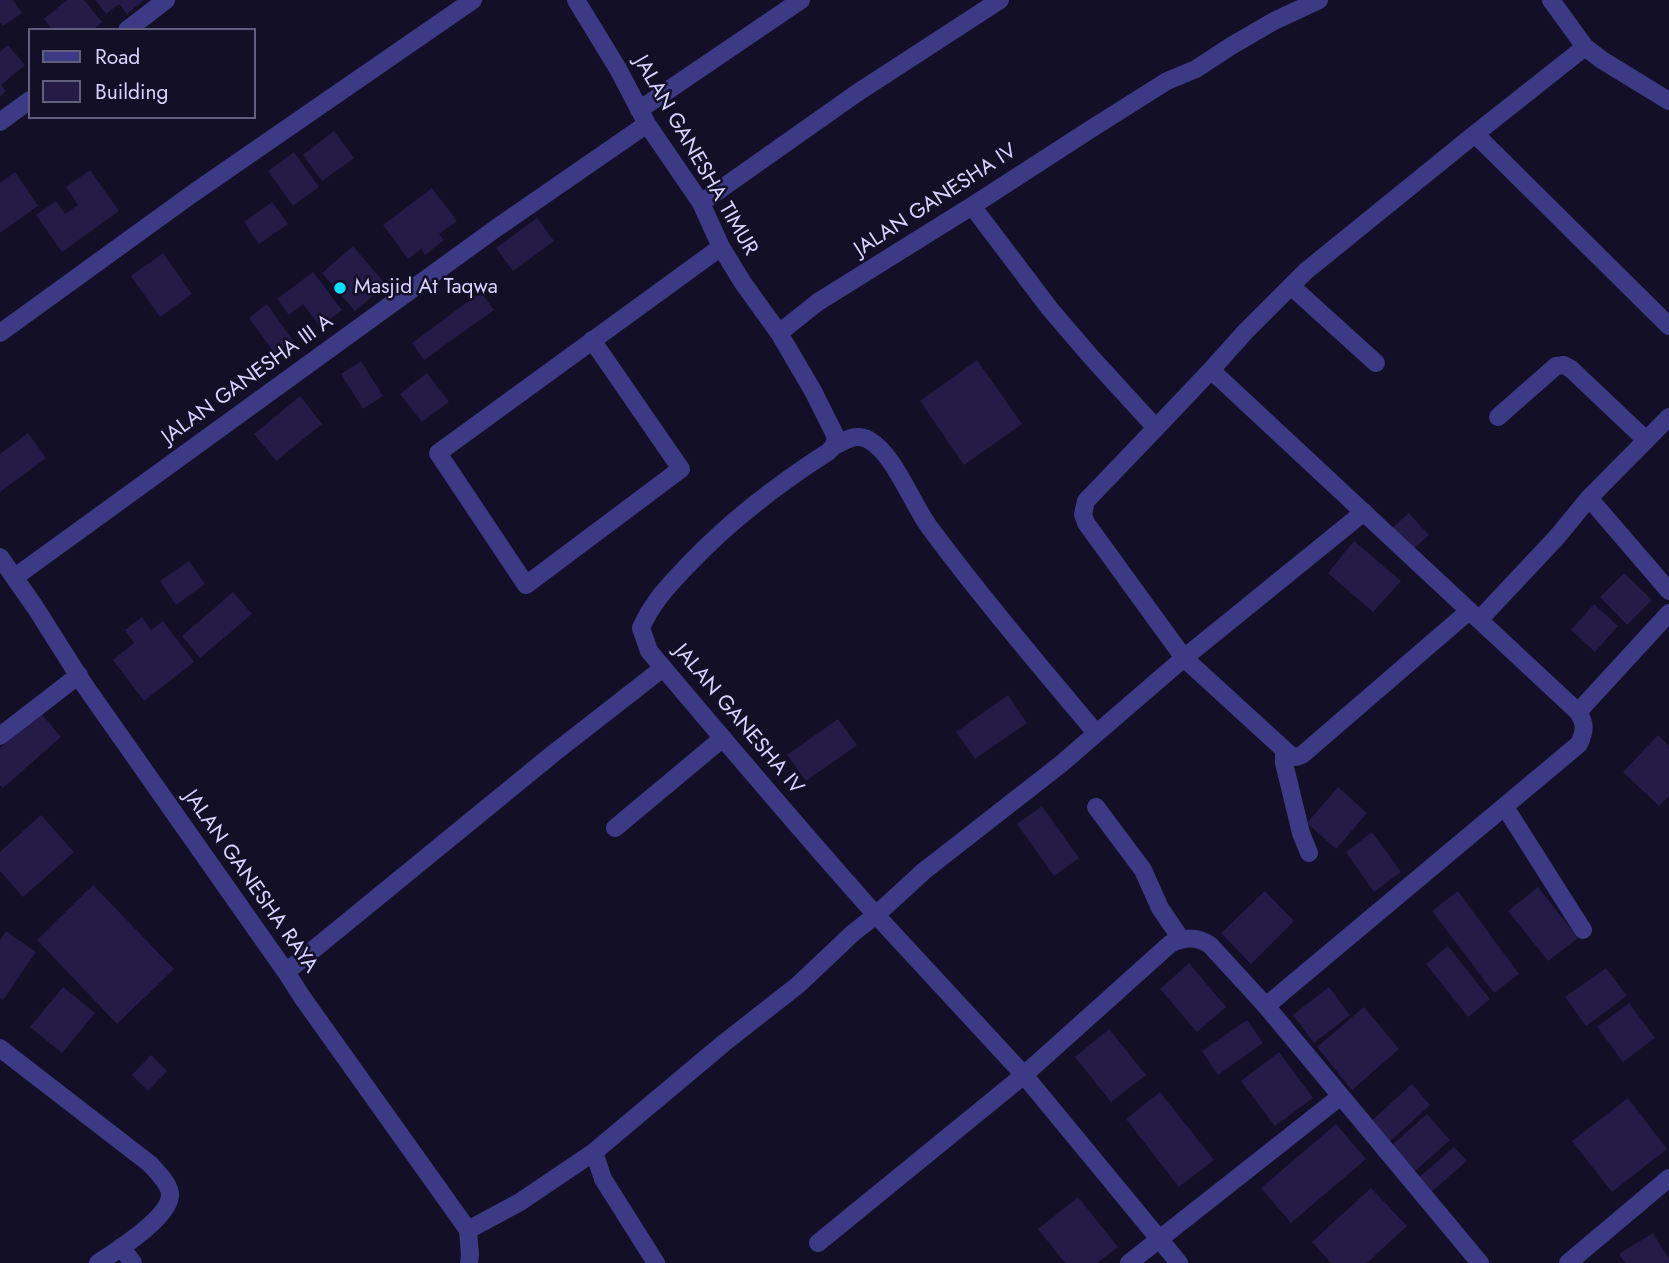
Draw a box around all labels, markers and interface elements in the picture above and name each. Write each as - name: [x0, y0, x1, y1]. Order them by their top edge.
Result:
- legend: [28, 28, 256, 119]
- text: Road: [95, 42, 140, 72]
- street label: JALAN GANESHA TIMUR: [628, 52, 762, 260]
- text: Building: [95, 77, 168, 107]
- street label: JALAN GANESHA IV: [850, 139, 1022, 263]
- place label: Masjid At Taqwa: [354, 275, 498, 301]
- marker: Masjid At Taqwa: [332, 280, 348, 296]
- street label: JALAN GANESHA III A: [158, 310, 338, 450]
- street label: JALAN GANESHA IV: [668, 640, 808, 800]
- street label: JALAN GANESHA RAYA: [177, 786, 323, 978]

